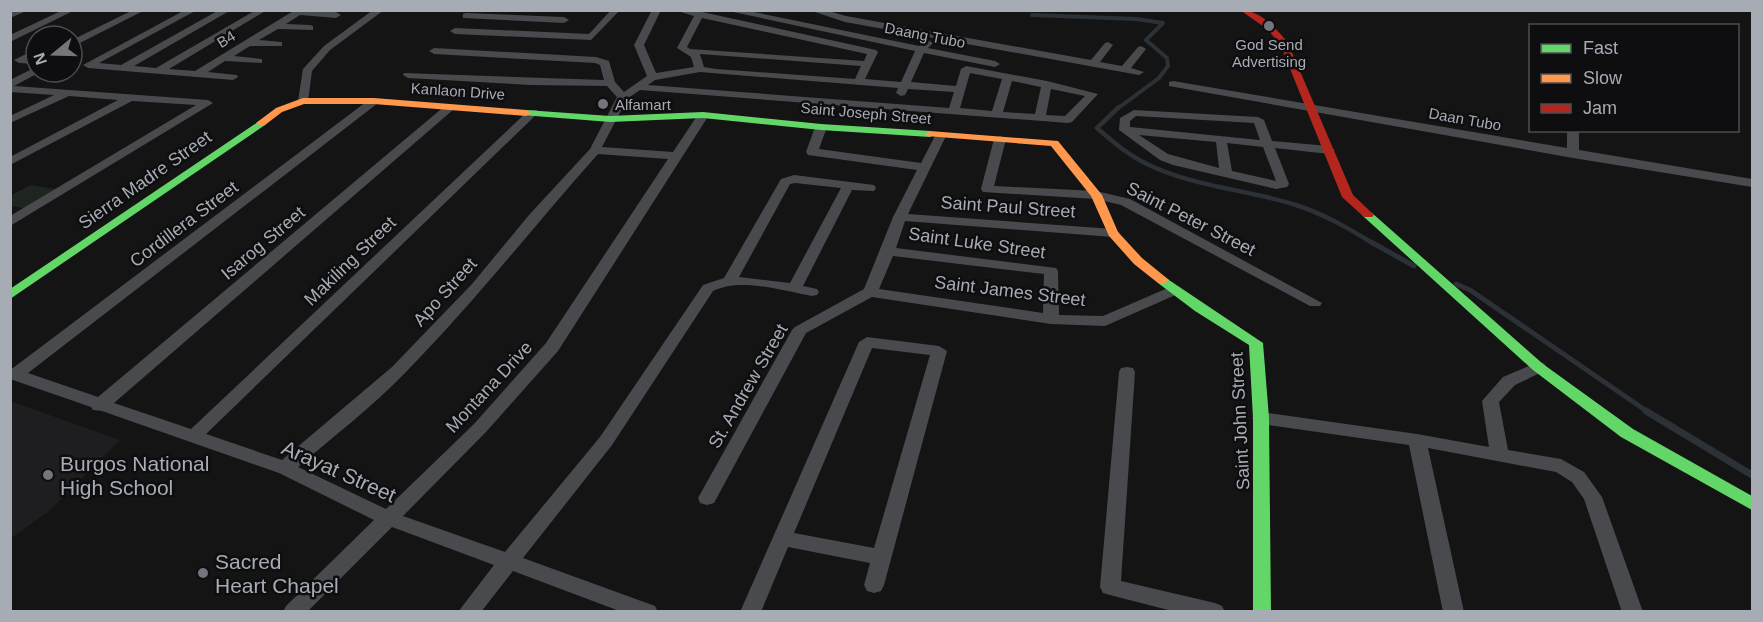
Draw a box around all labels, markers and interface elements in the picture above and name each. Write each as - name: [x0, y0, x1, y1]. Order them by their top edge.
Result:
- street label: Daang Tubo: [883, 19, 967, 51]
- marker: God Send Advertising: [1262, 19, 1276, 33]
- north arrow: [24, 24, 84, 84]
- legend: [1529, 24, 1739, 132]
- street label: B4: [214, 27, 238, 51]
- place label: God Send Advertising: [1232, 36, 1306, 70]
- text: Fast: [1583, 38, 1618, 58]
- text: N: [30, 50, 50, 67]
- text: Slow: [1583, 68, 1623, 88]
- street label: Kanlaon Drive: [410, 79, 506, 103]
- place label: Alfamart: [615, 96, 672, 113]
- marker: Alfamart: [596, 97, 610, 111]
- text: Jam: [1583, 98, 1617, 118]
- street label: Saint Joseph Street: [800, 99, 933, 127]
- street label: Daan Tubo: [1427, 104, 1503, 134]
- street label: Sierra Madre Street: [75, 127, 215, 233]
- street label: Cordillera Street: [126, 177, 242, 271]
- street label: Saint Peter Street: [1123, 178, 1259, 260]
- street label: Saint Paul Street: [940, 192, 1076, 222]
- street label: Isarog Street: [217, 202, 309, 284]
- street label: Makiling Street: [300, 212, 400, 310]
- street label: Saint Luke Street: [907, 223, 1047, 263]
- street label: Apo Street: [409, 254, 481, 330]
- street label: Saint James Street: [933, 272, 1087, 310]
- street label: St. Andrew Street: [704, 320, 792, 452]
- street label: Montana Drive: [442, 337, 536, 437]
- street label: Saint John Street: [1226, 352, 1254, 490]
- street label: Arayat Street: [278, 436, 400, 506]
- place label: Burgos National High School: [60, 452, 209, 499]
- marker: Burgos National High School: [41, 468, 55, 482]
- place label: Sacred Heart Chapel: [215, 550, 339, 597]
- marker: Sacred Heart Chapel: [196, 566, 210, 580]

